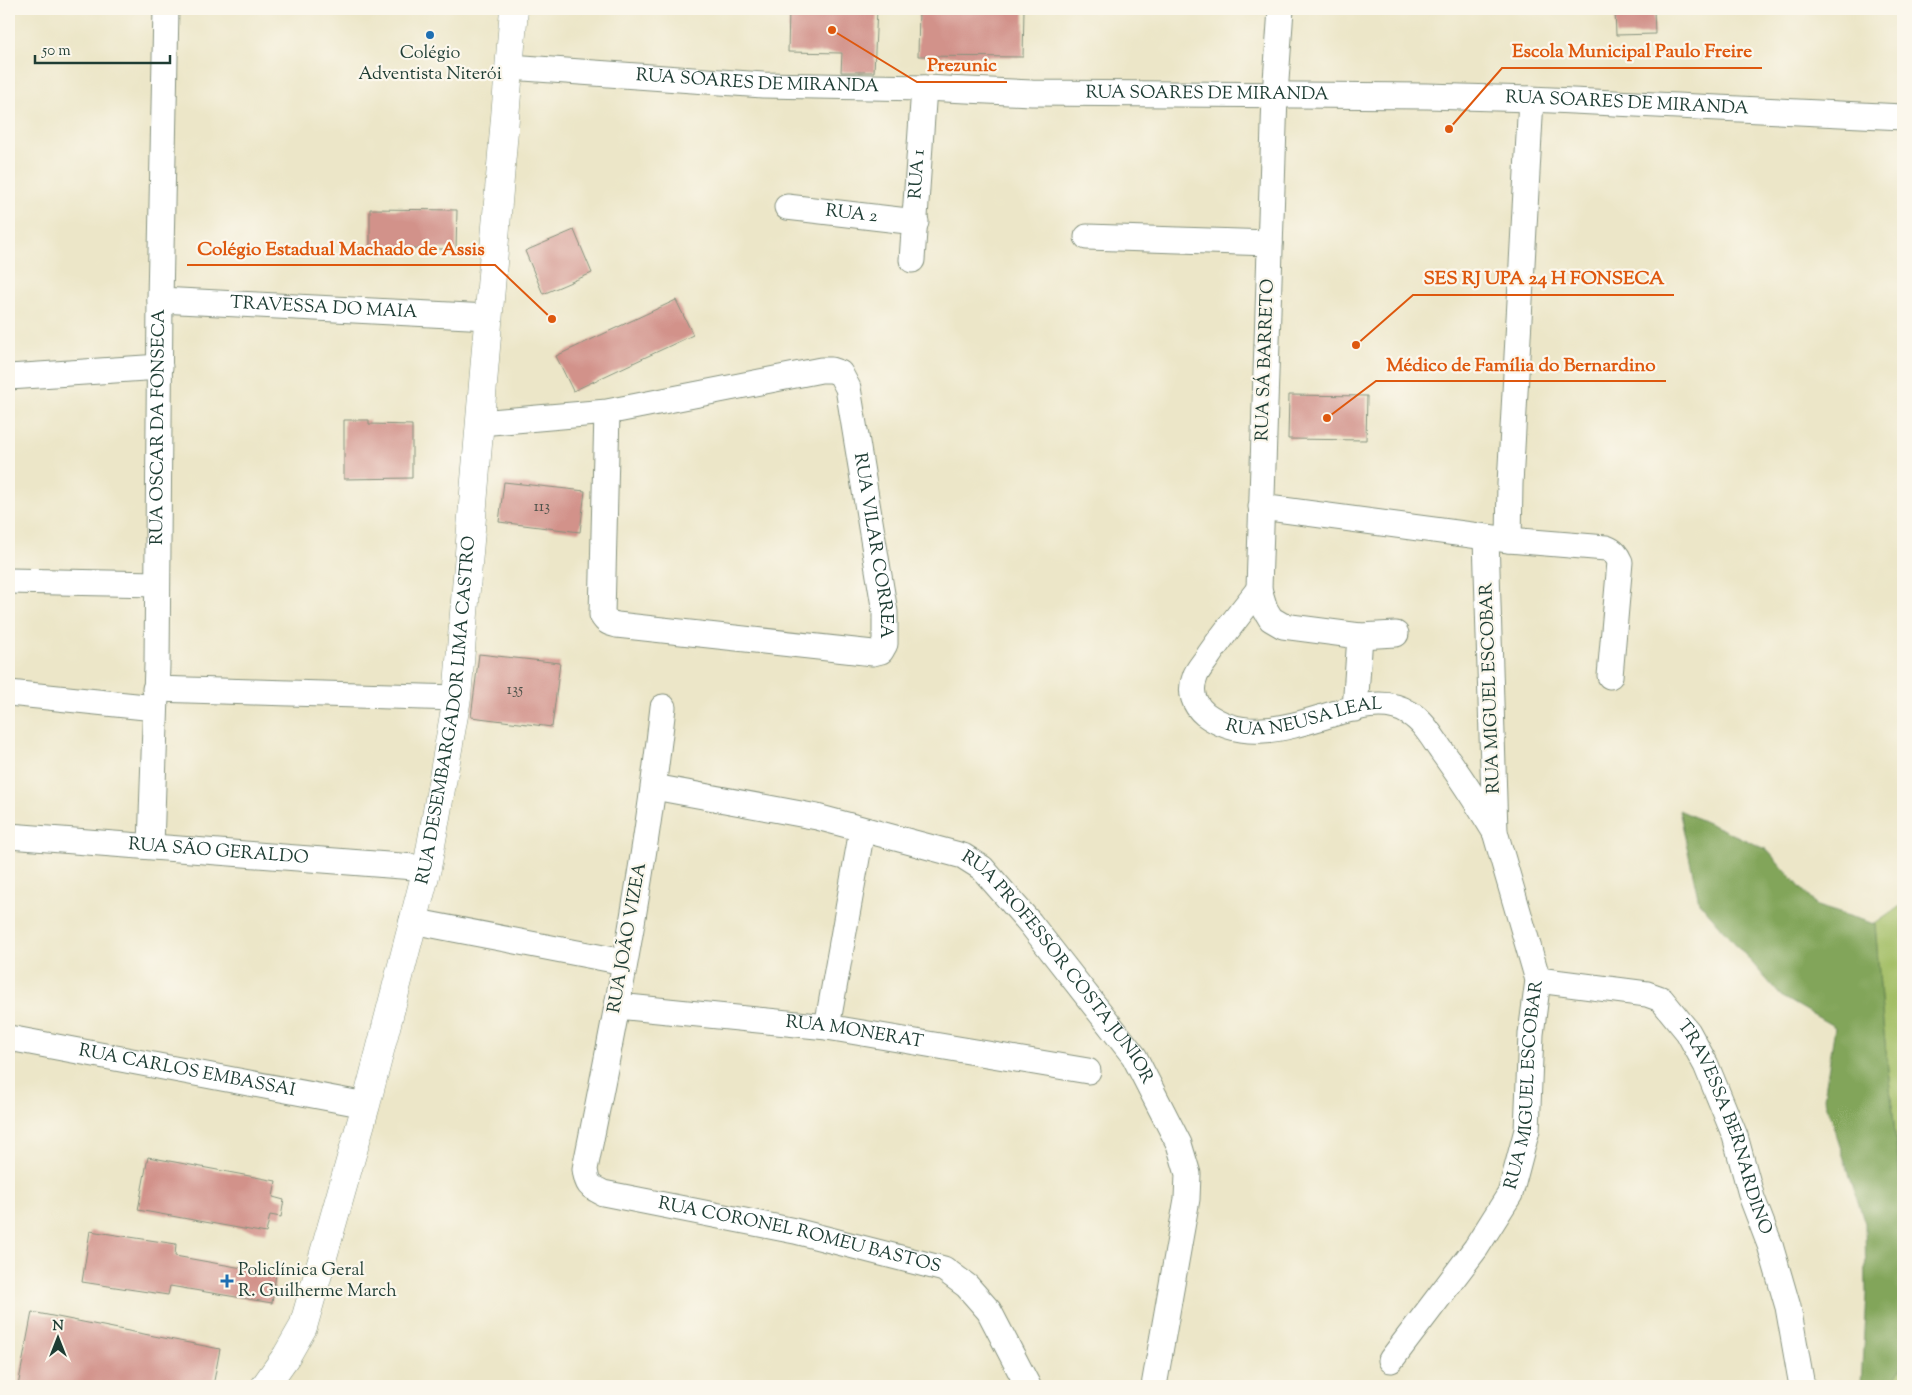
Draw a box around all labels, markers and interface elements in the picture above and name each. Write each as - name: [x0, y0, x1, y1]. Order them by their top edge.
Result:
- marker: Colégio Adventista Niterói: [424, 29, 436, 41]
- scale bar: [35, 32, 170, 64]
- callout: Escola Municipal Paulo Freire: [1502, 34, 1762, 68]
- text: Escola Municipal Paulo Freire: [1512, 39, 1752, 66]
- text: 50 m: [41, 41, 71, 62]
- place label: Colégio Adventista Niterói: [358, 41, 502, 88]
- callout: Prezunic: [917, 48, 1007, 82]
- text: Prezunic: [927, 53, 997, 80]
- street label: RUA SOARES DE MIRANDA: [635, 63, 880, 100]
- street label: RUA SOARES DE MIRANDA: [1085, 80, 1329, 108]
- street label: RUA SOARES DE MIRANDA: [1505, 85, 1750, 123]
- street label: RUA 1: [903, 148, 933, 200]
- street label: RUA 2: [824, 199, 880, 231]
- callout: Colégio Estadual Machado de Assis: [187, 231, 495, 265]
- text: Colégio Estadual Machado de Assis: [197, 237, 485, 264]
- callout: SES RJ UPA 24 H FONSECA: [1413, 261, 1674, 295]
- text: SES RJ UPA 24 H FONSECA: [1424, 266, 1665, 293]
- street label: RUA SÁ BARRETO: [1250, 278, 1282, 442]
- street label: TRAVESSA DO MAIA: [229, 291, 419, 326]
- street label: RUA OSCAR DA FONSECA: [145, 308, 173, 545]
- callout: Médico de Família do Bernardino: [1376, 347, 1666, 381]
- text: Médico de Família do Bernardino: [1386, 353, 1656, 380]
- street label: RUA VILAR CORREA: [846, 451, 898, 639]
- house number: 113: [534, 497, 550, 518]
- street label: RUA DESEMBARGADOR LIMA CASTRO: [410, 535, 483, 887]
- street label: RUA MIGUEL ESCOBAR: [1474, 582, 1508, 794]
- house number: 135: [507, 680, 523, 701]
- street label: RUA NEUSA LEAL: [1222, 692, 1383, 744]
- street label: RUA SÃO GERALDO: [127, 832, 310, 872]
- street label: RUA PROFESSOR COSTA JUNIOR: [956, 845, 1159, 1089]
- street label: RUA JOÃO VIZEA: [602, 860, 654, 1015]
- street label: RUA MIGUEL ESCOBAR: [1499, 979, 1551, 1193]
- street label: RUA MONERAT: [784, 1010, 926, 1056]
- street label: TRAVESSA BERNARDINO: [1670, 1014, 1778, 1239]
- street label: RUA CARLOS EMBASSAI: [76, 1038, 298, 1104]
- street label: RUA CORONEL ROMEU BASTOS: [656, 1191, 944, 1281]
- place label: Policlínica Geral R. Guilherme March: [238, 1258, 397, 1305]
- marker: Policlínica Geral R. Guilherme March: [220, 1274, 234, 1288]
- north arrow: [32, 1312, 82, 1362]
- text: N: [52, 1317, 64, 1337]

